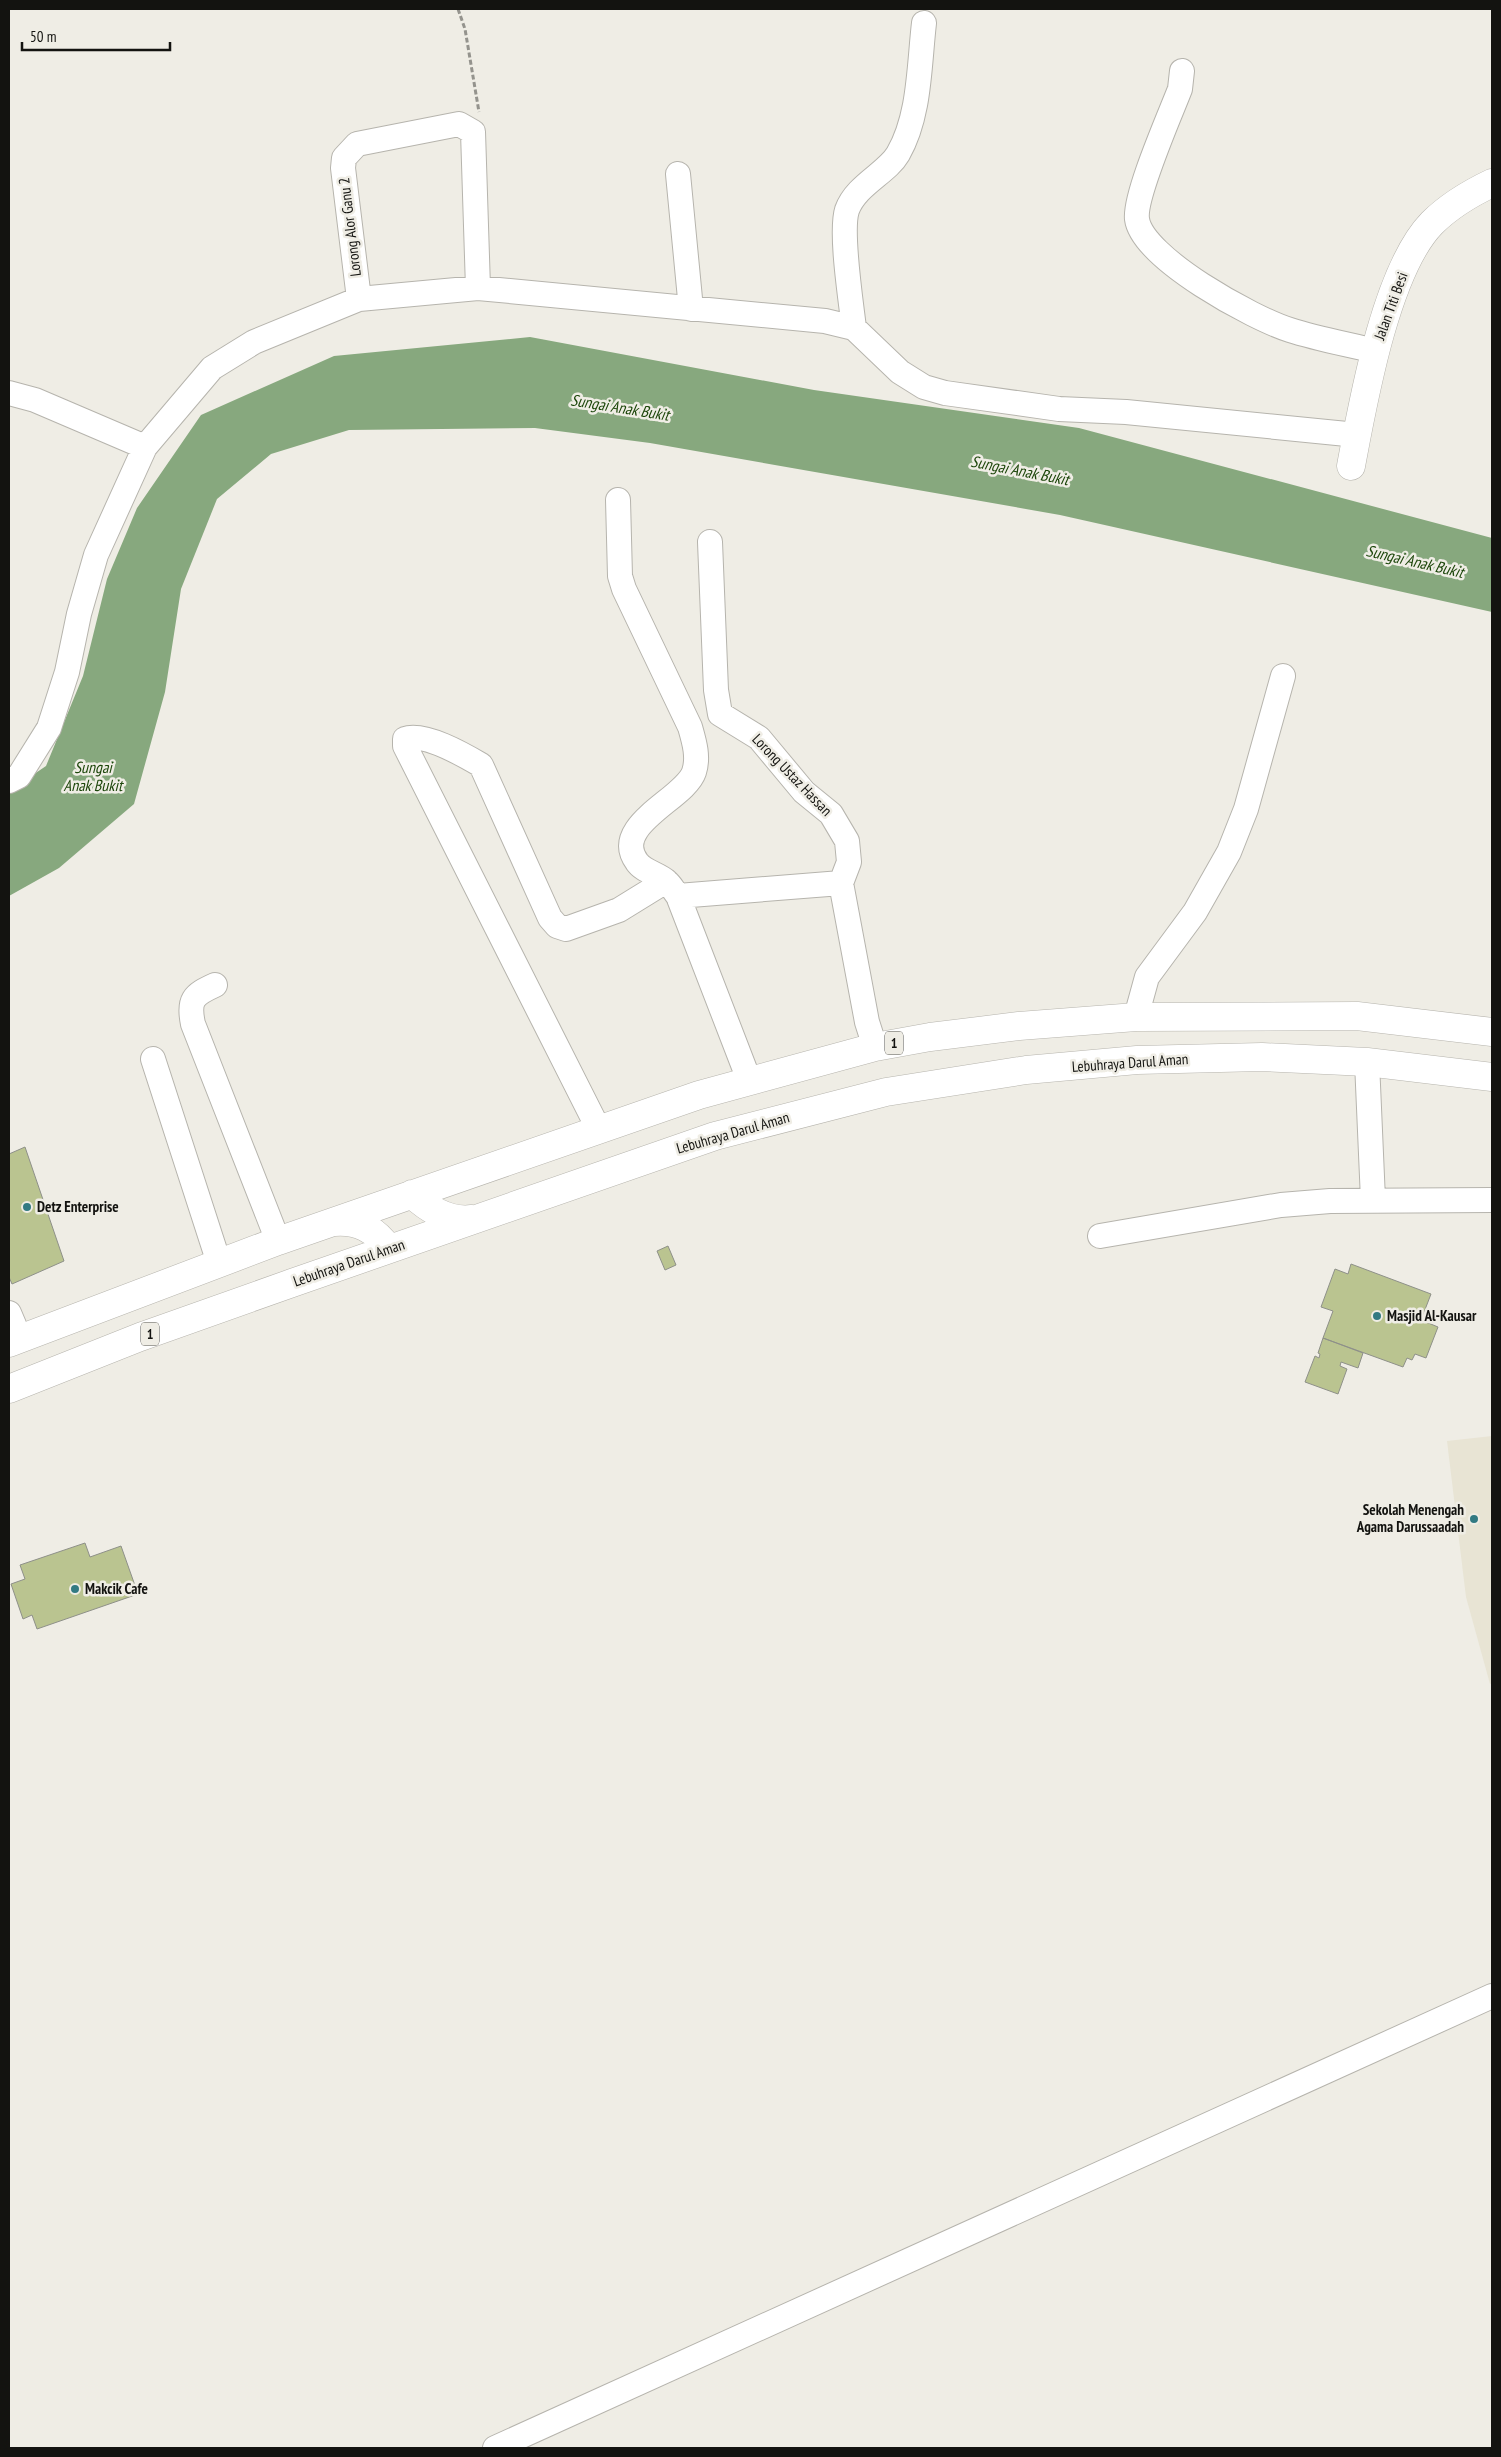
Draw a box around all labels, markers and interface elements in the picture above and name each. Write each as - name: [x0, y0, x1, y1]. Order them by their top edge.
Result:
- scale bar: [22, 20, 170, 52]
- text: 50 m: [30, 27, 56, 46]
- street label: Lorong Alor Ganu 2: [334, 177, 365, 277]
- street label: Jalan Titi Besi: [1369, 269, 1412, 343]
- water label: Sungai Anak Bukit: [569, 389, 672, 425]
- water label: Sungai Anak Bukit: [969, 451, 1072, 490]
- water label: Sungai Anak Bukit: [1364, 540, 1467, 582]
- street label: Lorong Ustaz Hassan: [748, 730, 836, 820]
- water label: Sungai Anak Bukit: [64, 757, 124, 795]
- road number: 1: [885, 1032, 903, 1054]
- street label: Lebuhraya Darul Aman: [1071, 1049, 1189, 1076]
- street label: Lebuhraya Darul Aman: [674, 1107, 791, 1158]
- place label: Detz Enterprise: [37, 1197, 119, 1216]
- marker: Detz Enterprise: [21, 1201, 33, 1213]
- street label: Lebuhraya Darul Aman: [291, 1235, 407, 1290]
- place label: Masjid Al-Kausar: [1387, 1306, 1477, 1325]
- marker: Masjid Al-Kausar: [1371, 1310, 1383, 1322]
- road number: 1: [141, 1322, 159, 1346]
- place label: Sekolah Menengah Agama Darussaadah: [1356, 1500, 1464, 1536]
- marker: Sekolah Menengah Agama Darussaadah: [1468, 1513, 1480, 1525]
- place label: Makcik Cafe: [85, 1579, 148, 1598]
- marker: Makcik Cafe: [69, 1583, 81, 1595]

